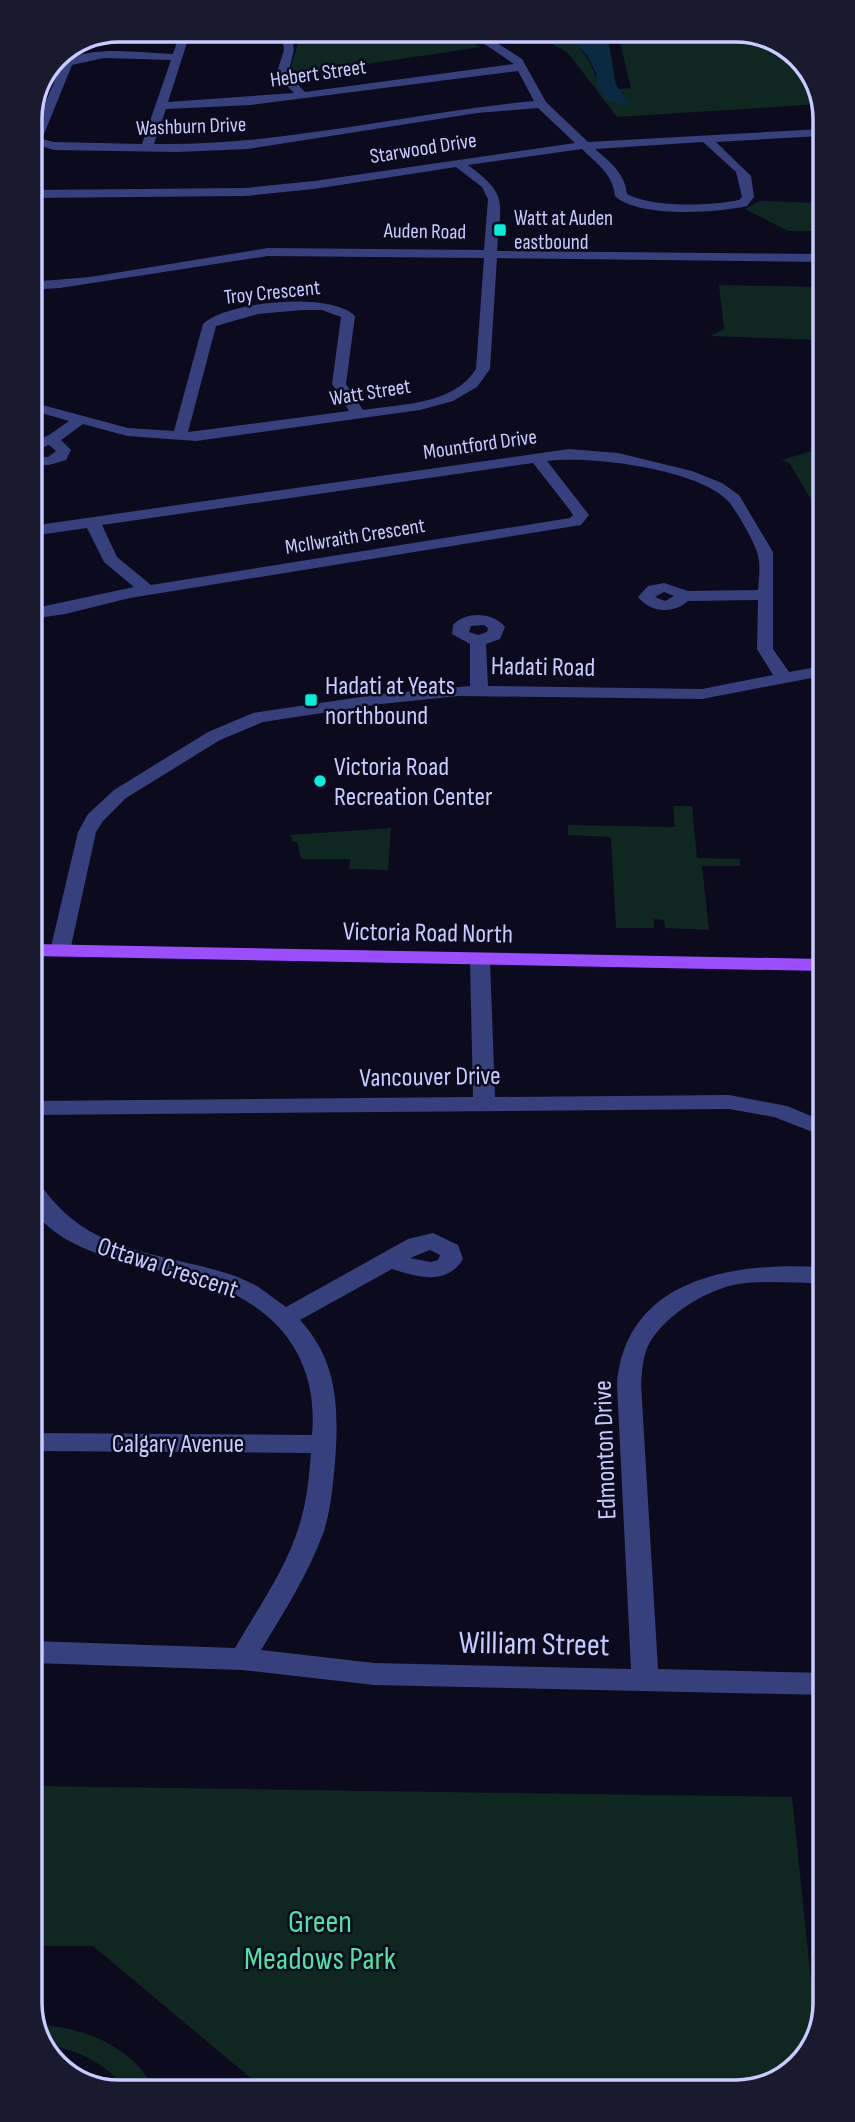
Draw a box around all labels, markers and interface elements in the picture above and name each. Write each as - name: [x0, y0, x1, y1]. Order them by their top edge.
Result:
- street label: Hebert Street: [268, 54, 368, 93]
- street label: Washburn Drive: [135, 112, 247, 141]
- street label: Starwood Drive: [368, 128, 478, 169]
- place label: Watt at Auden eastbound: [514, 206, 613, 255]
- street label: Auden Road: [383, 218, 466, 245]
- marker: Watt at Auden eastbound: [492, 222, 508, 238]
- street label: Troy Crescent: [223, 275, 321, 310]
- street label: Watt Street: [328, 374, 412, 411]
- street label: Mountford Drive: [422, 424, 538, 465]
- street label: McIlwraith Crescent: [283, 513, 427, 560]
- street label: Hadati Road: [491, 651, 595, 684]
- place label: Hadati at Yeats northbound: [325, 671, 455, 732]
- marker: Hadati at Yeats northbound: [303, 692, 319, 708]
- place label: Victoria Road Recreation Center: [334, 752, 493, 813]
- marker: Victoria Road Recreation Center: [312, 773, 328, 789]
- street label: Victoria Road North: [343, 917, 513, 950]
- street label: Vancouver Drive: [359, 1061, 501, 1094]
- street label: Ottawa Crescent: [93, 1231, 242, 1306]
- street label: Edmonton Drive: [588, 1380, 623, 1520]
- street label: Calgary Avenue: [112, 1429, 244, 1460]
- street label: William Street: [458, 1624, 610, 1665]
- park label: Green Meadows Park: [244, 1903, 396, 1979]

